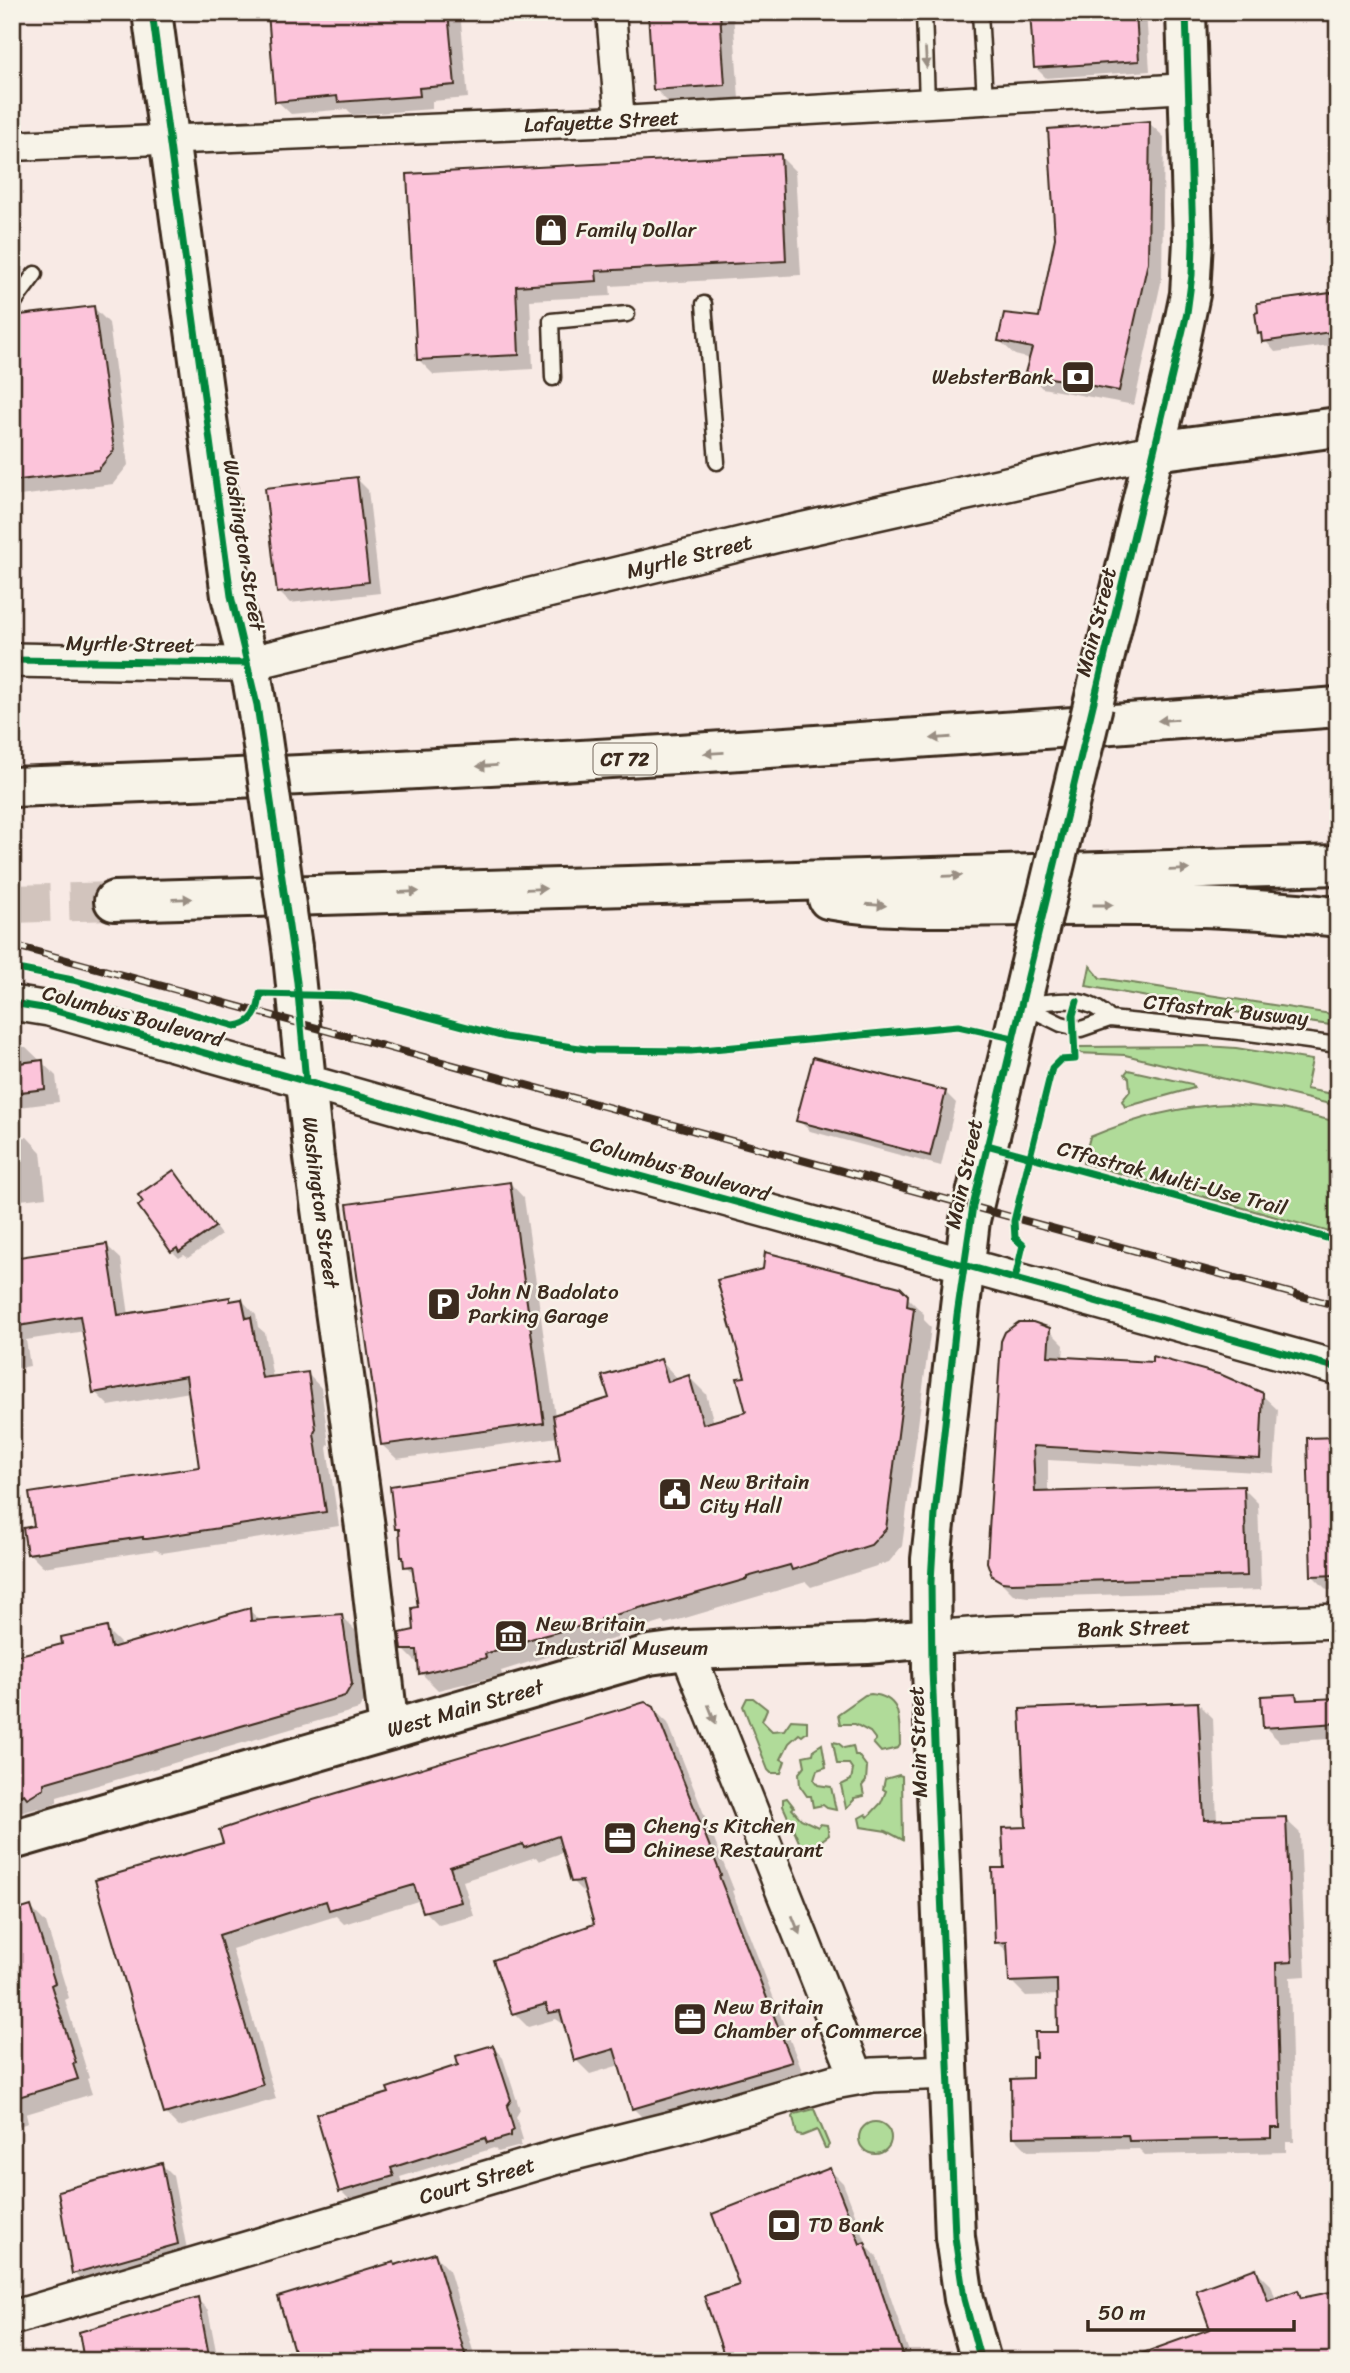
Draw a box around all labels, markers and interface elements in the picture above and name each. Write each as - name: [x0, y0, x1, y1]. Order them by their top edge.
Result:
- one-way arrow: [920, 47, 931, 69]
- street label: Lafayette Street: [523, 99, 680, 144]
- shop icon: Family Dollar: [532, 211, 570, 249]
- place label: Family Dollar: [576, 211, 698, 249]
- place label: WebsterBank: [932, 358, 1054, 396]
- bank icon: WebsterBank: [1059, 358, 1097, 396]
- street label: Washington Street: [212, 457, 277, 635]
- street label: Myrtle Street: [622, 523, 756, 590]
- street label: Main Street: [1064, 563, 1128, 681]
- street label: Myrtle Street: [65, 624, 195, 664]
- one-way arrow: [1157, 715, 1179, 726]
- one-way arrow: [930, 733, 952, 744]
- road number: CT 72: [594, 744, 656, 774]
- one-way arrow: [703, 748, 725, 759]
- one-way arrow: [476, 761, 498, 772]
- one-way arrow: [1169, 864, 1191, 875]
- one-way arrow: [941, 871, 963, 882]
- one-way arrow: [525, 883, 547, 894]
- one-way arrow: [398, 887, 420, 898]
- one-way arrow: [171, 893, 193, 905]
- one-way arrow: [865, 900, 887, 911]
- one-way arrow: [1093, 900, 1115, 911]
- street label: Columbus Boulevard: [38, 974, 230, 1059]
- street label: CTfastrak Busway: [1142, 982, 1310, 1038]
- street label: Washington Street: [291, 1115, 351, 1292]
- street label: Main Street: [934, 1116, 994, 1232]
- street label: Columbus Boulevard: [585, 1125, 776, 1213]
- street label: CTfastrak Multi-Use Trail: [1053, 1129, 1292, 1227]
- place label: John N Badolato Parking Garage: [467, 1273, 619, 1335]
- parking icon: John N Badolato Parking Garage: [425, 1285, 463, 1323]
- place label: New Britain City Hall: [700, 1463, 809, 1525]
- public building icon: New Britain City Hall: [656, 1475, 694, 1513]
- place label: New Britain Industrial Museum: [535, 1605, 708, 1667]
- street label: Bank Street: [1077, 1607, 1191, 1649]
- museum icon: New Britain Industrial Museum: [492, 1617, 530, 1655]
- street label: West Main Street: [382, 1667, 550, 1749]
- street label: Main Street: [897, 1686, 939, 1798]
- one-way arrow: [707, 1703, 718, 1724]
- place label: Cheng's Kitchen Chinese Restaurant: [644, 1807, 824, 1869]
- office icon: Cheng's Kitchen Chinese Restaurant: [601, 1819, 639, 1857]
- one-way arrow: [791, 1915, 802, 1936]
- place label: New Britain Chamber of Commerce: [714, 1988, 922, 2050]
- office icon: New Britain Chamber of Commerce: [671, 2000, 709, 2038]
- street label: Court Street: [415, 2146, 540, 2216]
- bank icon: TD Bank: [765, 2206, 803, 2244]
- place label: TD Bank: [808, 2206, 884, 2244]
- scale bar: [1088, 2289, 1294, 2333]
- text: 50 m: [1098, 2294, 1146, 2332]

